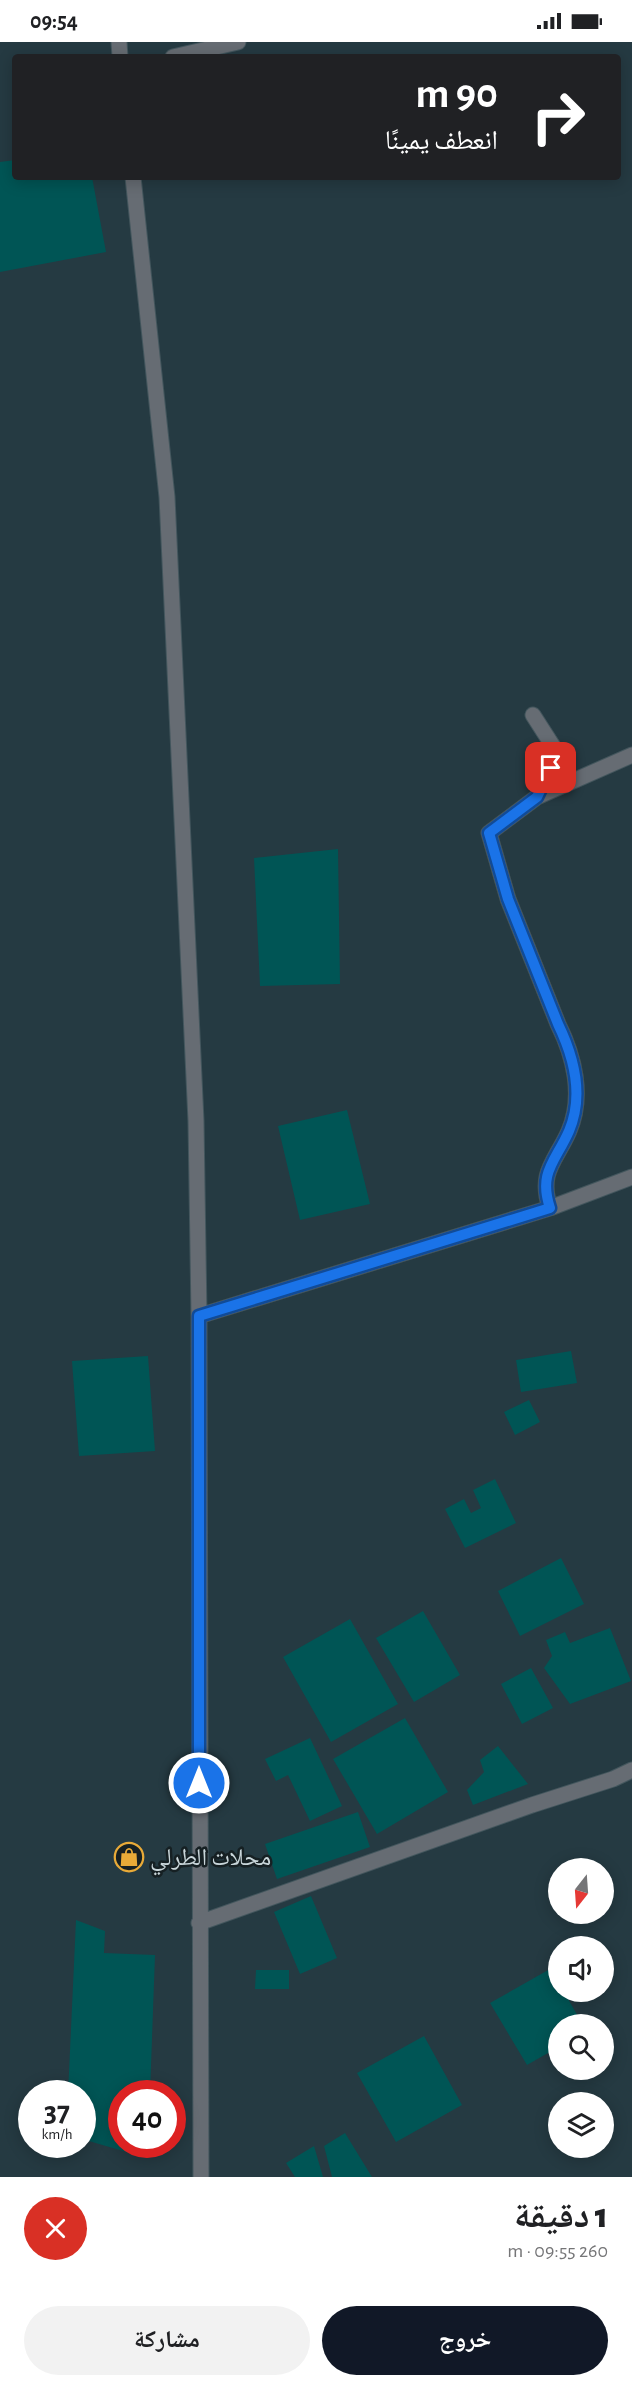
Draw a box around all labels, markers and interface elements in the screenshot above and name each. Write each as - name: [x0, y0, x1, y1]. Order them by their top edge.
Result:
- text: 09:54: [30, 10, 78, 32]
- text: 90 m: [416, 73, 498, 115]
- icon: right: [519, 78, 597, 156]
- text: انعطف يمينًا: [385, 127, 498, 154]
- pin: [525, 742, 576, 793]
- icon: arrive: [534, 751, 567, 784]
- position arrow: [167, 1751, 231, 1815]
- shop icon: محلات الطرلي: [113, 1841, 145, 1873]
- place label: محلات الطرلي: [150, 1846, 271, 1876]
- north arrow: [548, 1858, 614, 1924]
- map controls: [548, 1858, 614, 2158]
- button: sound: [548, 1936, 614, 2002]
- button: search: [548, 2014, 614, 2080]
- speed limit sign: 40: [108, 2080, 186, 2158]
- button: layers: [548, 2092, 614, 2158]
- text: 37: [44, 2097, 70, 2127]
- text: km/h: [42, 2127, 72, 2142]
- button: close: [24, 2197, 87, 2260]
- text: 1 دقيقة: [514, 2198, 608, 2234]
- text: 260 m · 09:55: [507, 2241, 608, 2261]
- button: مشاركة: [24, 2306, 310, 2375]
- button: خروج: [322, 2306, 608, 2375]

